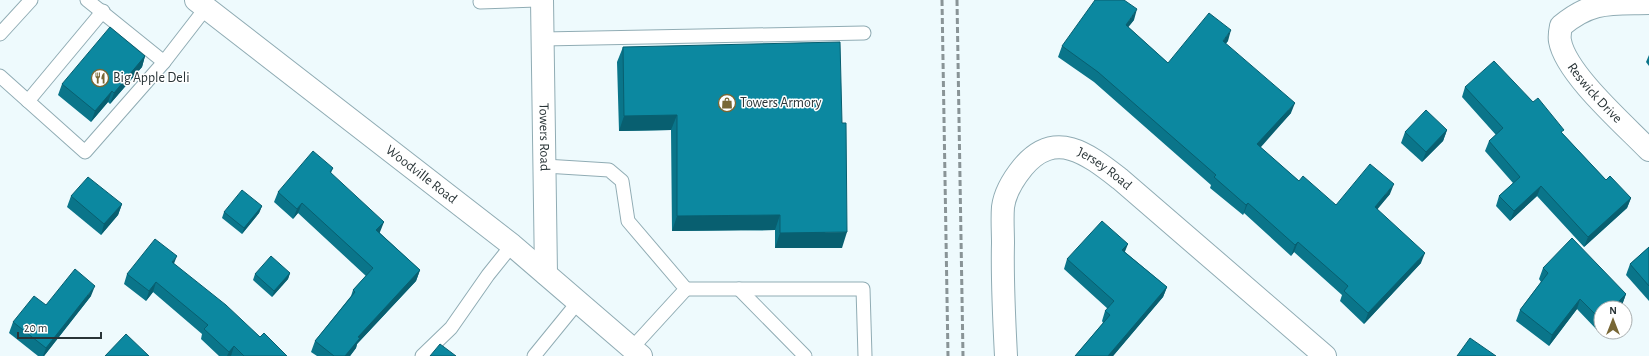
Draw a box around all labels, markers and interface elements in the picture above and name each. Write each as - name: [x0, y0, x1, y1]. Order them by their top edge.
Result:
- street label: Reswick Drive: [1565, 61, 1625, 126]
- restaurant icon: Big Apple Deli: [90, 68, 110, 88]
- place label: Big Apple Deli: [113, 71, 190, 85]
- shop icon: Towers Armory: [717, 93, 737, 113]
- place label: Towers Armory: [740, 96, 821, 110]
- street label: Towers Road: [537, 103, 551, 171]
- street label: Woodville Road: [383, 143, 459, 206]
- street label: Jersey Road: [1075, 145, 1134, 193]
- north arrow: [1593, 300, 1633, 340]
- text: N: [1609, 305, 1617, 316]
- scale bar: [18, 314, 101, 340]
- text: 20 m: [24, 322, 47, 334]

